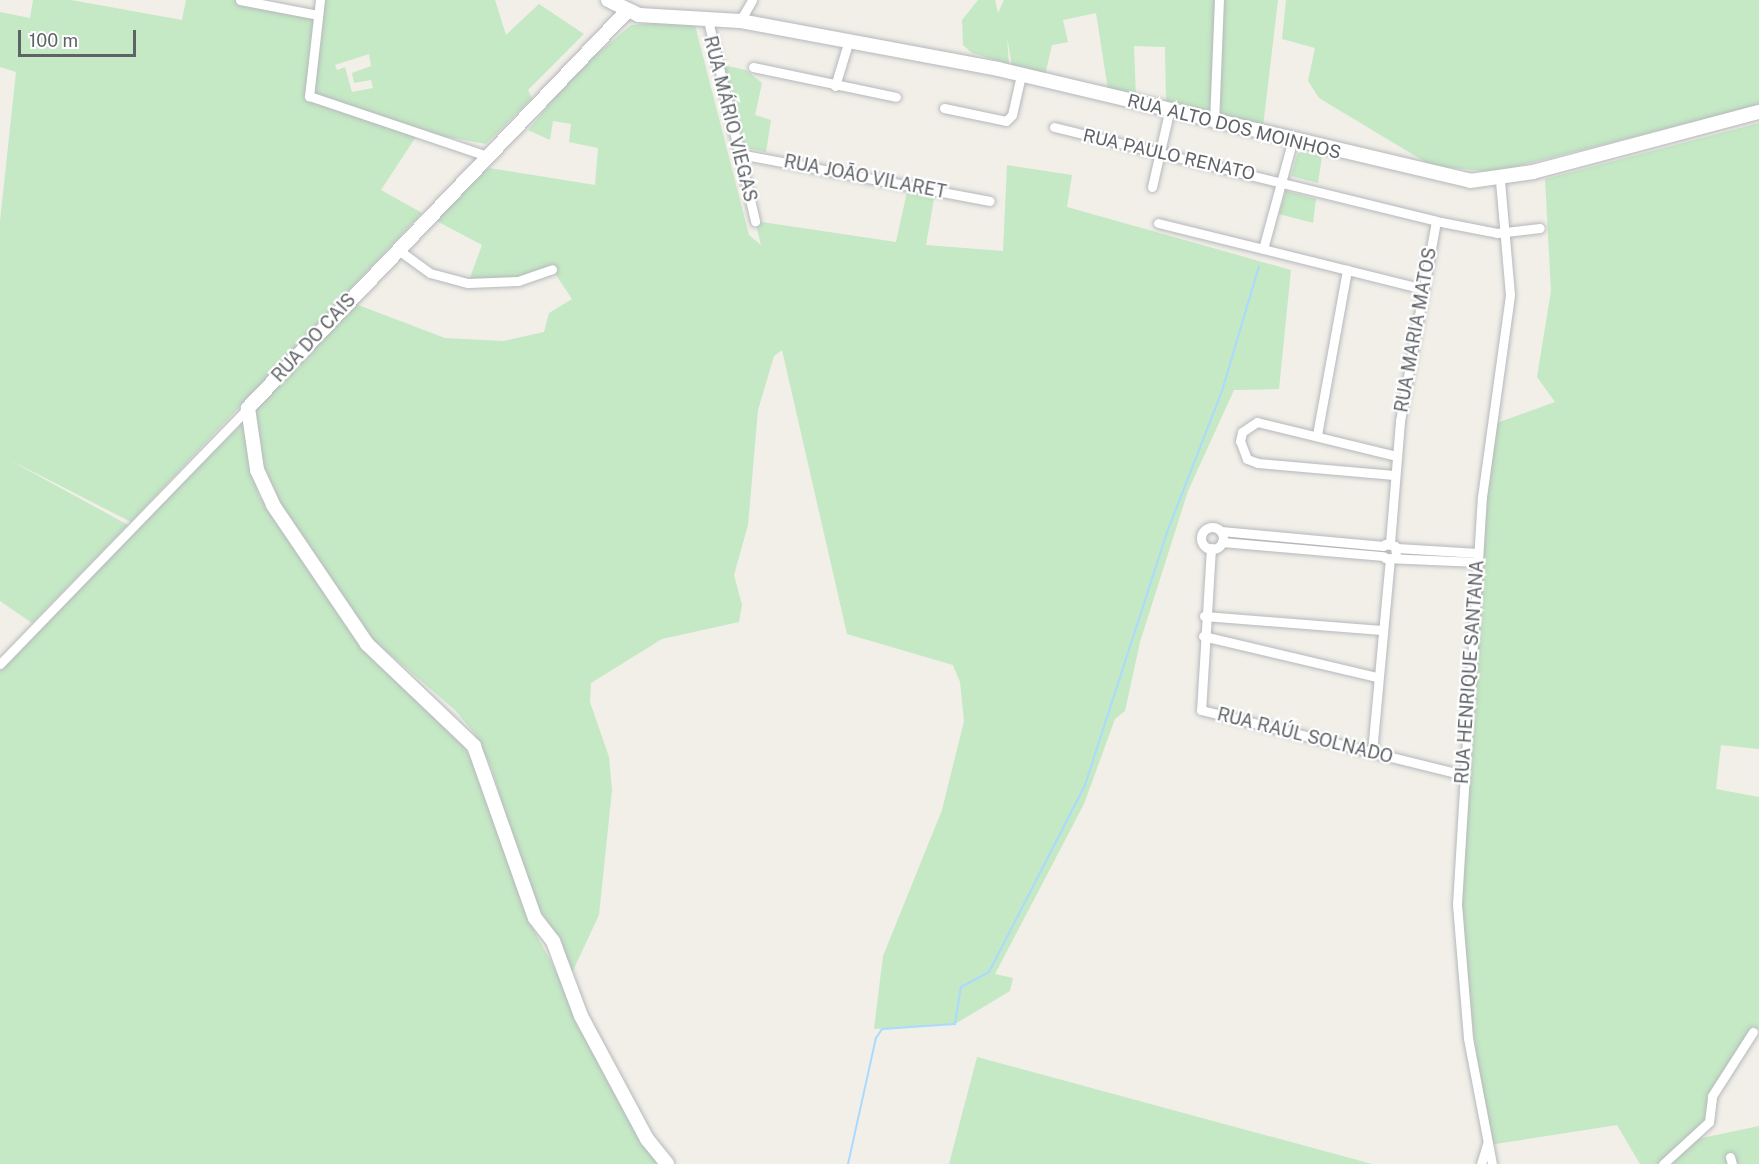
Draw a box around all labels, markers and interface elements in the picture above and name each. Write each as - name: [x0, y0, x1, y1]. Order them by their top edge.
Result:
- scale bar: [21, 18, 140, 56]
- text: 100 m: [29, 30, 78, 51]
- street label: RUA MÁRIO VIEGAS: [699, 34, 761, 204]
- street label: RUA ALTO DOS MOINHOS: [1125, 90, 1343, 164]
- street label: RUA PAULO RENATO: [1081, 125, 1257, 185]
- street label: RUA JOÃO VILARET: [782, 151, 948, 203]
- street label: RUA MARIA MATOS: [1391, 246, 1441, 414]
- street label: RUA DO CAIS: [268, 289, 360, 387]
- street label: RUA HENRIQUE SANTANA: [1451, 559, 1489, 785]
- street label: RUA RAÚL SOLNADO: [1215, 704, 1395, 768]

